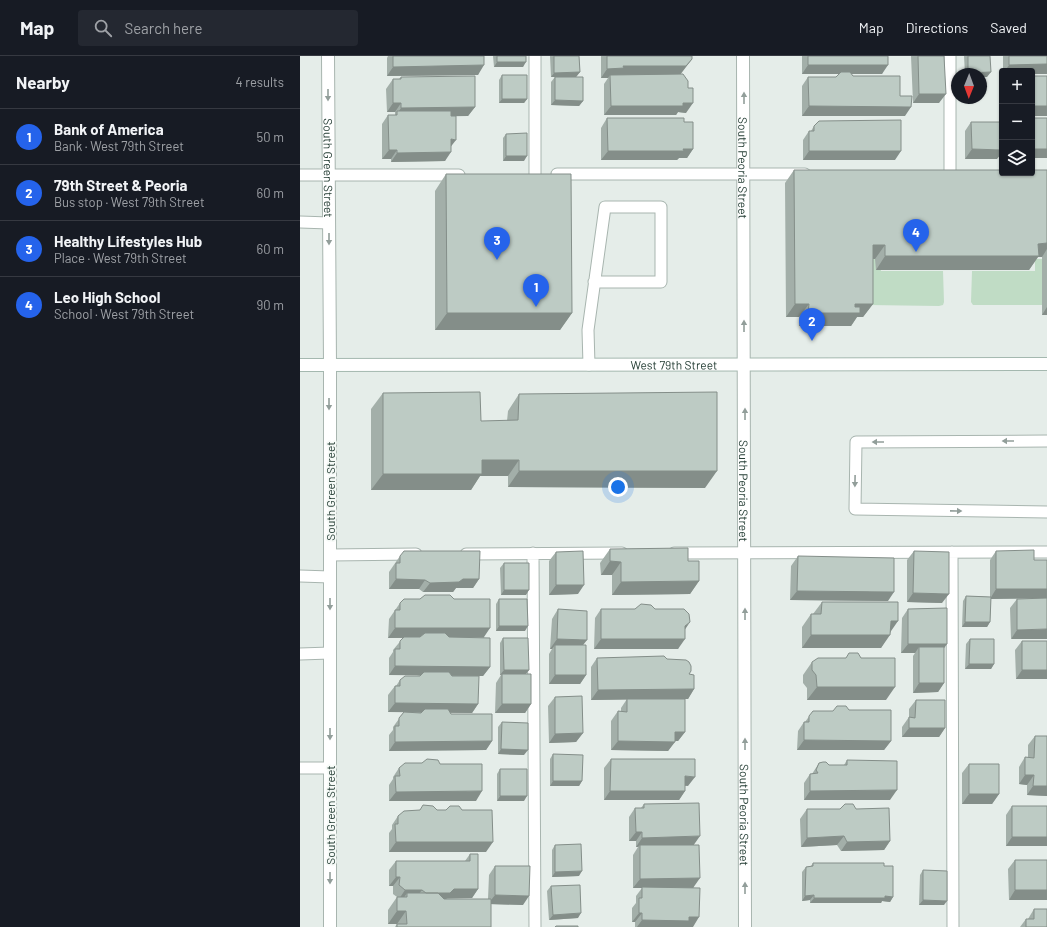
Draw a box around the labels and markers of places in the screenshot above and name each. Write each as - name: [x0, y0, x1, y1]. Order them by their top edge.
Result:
- pin: 4: [903, 219, 929, 252]
- pin: 3: [484, 227, 510, 260]
- pin: 1: [523, 274, 549, 307]
- pin: 2: [799, 308, 825, 341]

